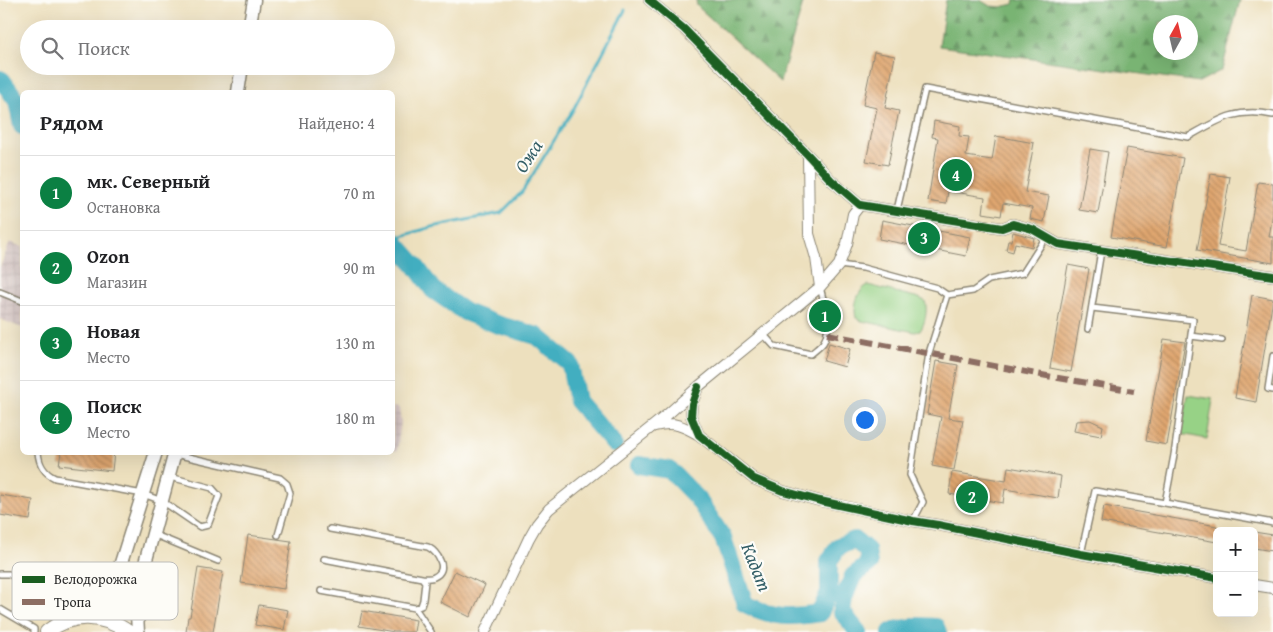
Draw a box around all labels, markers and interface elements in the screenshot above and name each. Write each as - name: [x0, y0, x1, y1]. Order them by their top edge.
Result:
- north arrow: [1153, 15, 1198, 60]
- search box: [20, 20, 395, 75]
- icon: search: [38, 34, 66, 62]
- text: Поиск: [78, 34, 130, 62]
- text: Рядом: [40, 107, 103, 138]
- text: Найдено: 4: [298, 111, 375, 135]
- water label: Ожа: [507, 134, 549, 178]
- pin: 4: [940, 156, 972, 194]
- text: мк. Северный: [87, 167, 210, 195]
- text: 1: [52, 181, 60, 205]
- text: 70 m: [343, 181, 375, 205]
- text: Остановка: [87, 195, 160, 219]
- pin: 3: [908, 219, 940, 257]
- text: Ozon: [87, 242, 129, 270]
- text: 2: [52, 256, 60, 280]
- text: 90 m: [343, 256, 375, 280]
- text: Магазин: [87, 270, 147, 294]
- pin: 1: [809, 297, 841, 335]
- text: Новая: [87, 317, 140, 345]
- text: 3: [52, 331, 60, 355]
- text: 130 m: [335, 331, 375, 355]
- text: Место: [87, 345, 130, 369]
- text: Поиск: [87, 392, 142, 420]
- text: 4: [52, 406, 60, 430]
- text: 180 m: [335, 406, 375, 430]
- your location: [852, 407, 878, 433]
- text: Место: [87, 420, 130, 444]
- pin: 2: [956, 478, 988, 516]
- map controls: [1213, 527, 1258, 617]
- button: +: [1213, 527, 1258, 572]
- water label: Кадат: [735, 538, 779, 596]
- legend: [12, 562, 178, 620]
- text: Велодорожка: [54, 569, 137, 589]
- button: −: [1213, 572, 1258, 617]
- text: Тропа: [54, 592, 91, 612]

